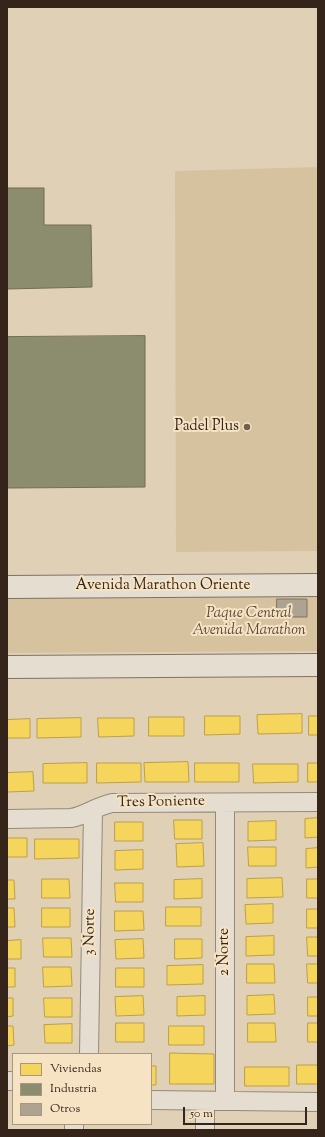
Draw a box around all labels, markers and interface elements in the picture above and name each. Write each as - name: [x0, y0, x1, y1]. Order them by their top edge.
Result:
- place label: Padel Plus: [174, 418, 239, 436]
- marker: Padel Plus: [242, 422, 252, 432]
- street label: Avenida Marathon Oriente: [76, 577, 250, 595]
- park label: Paque Central Avenida Marathon: [192, 605, 306, 640]
- street label: Tres Poniente: [117, 793, 205, 813]
- street label: 3 Norte: [82, 908, 100, 956]
- street label: 2 Norte: [216, 928, 234, 976]
- legend: [12, 1053, 152, 1125]
- text: Viviendas: [50, 1060, 102, 1078]
- text: Industria: [50, 1080, 97, 1098]
- scale bar: [185, 1099, 309, 1125]
- text: Otros: [50, 1100, 80, 1118]
- text: 50 m: [190, 1105, 213, 1123]

